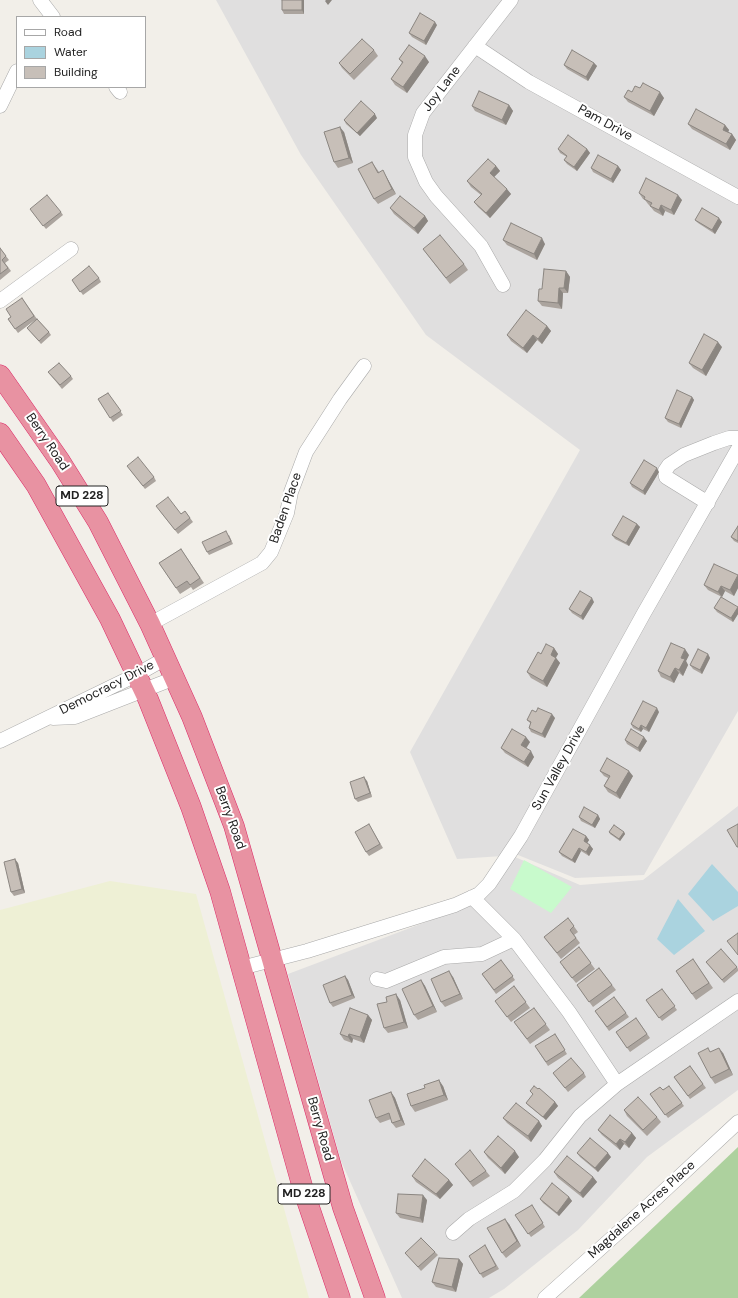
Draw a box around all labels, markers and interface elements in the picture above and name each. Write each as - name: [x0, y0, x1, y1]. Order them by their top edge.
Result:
- legend: [16, 16, 146, 88]
- text: Road: [54, 24, 82, 40]
- text: Water: [54, 44, 87, 60]
- street label: Joy Lane: [420, 63, 464, 115]
- text: Building: [54, 64, 98, 80]
- street label: Pam Drive: [575, 102, 635, 144]
- street label: Berry Road: [22, 410, 72, 474]
- street label: Baden Place: [267, 471, 305, 545]
- road number: MD 228: [56, 486, 108, 506]
- street label: Democracy Drive: [57, 657, 157, 719]
- street label: Sun Valley Drive: [529, 723, 589, 813]
- street label: Berry Road: [211, 784, 249, 852]
- street label: Berry Road: [303, 1095, 337, 1163]
- street label: Magdalene Acres Place: [585, 1158, 699, 1262]
- road number: MD 228: [278, 1184, 330, 1204]

